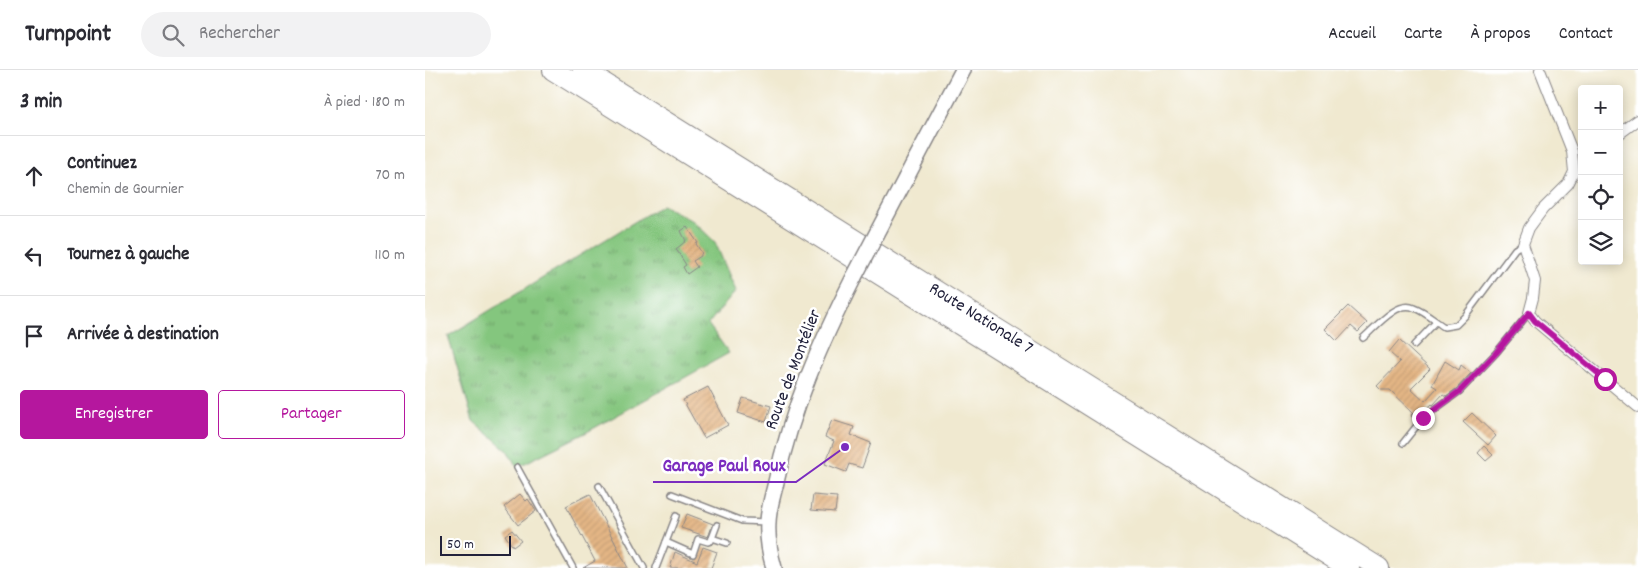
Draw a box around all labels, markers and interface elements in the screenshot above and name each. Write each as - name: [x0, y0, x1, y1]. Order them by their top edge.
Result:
- search box: [141, 12, 491, 57]
- text: Turnpoint: [25, 18, 111, 52]
- icon: search: [159, 21, 187, 49]
- text: Rechercher: [199, 21, 280, 48]
- text: Accueil: [1328, 22, 1376, 47]
- text: Carte: [1404, 22, 1443, 47]
- text: À propos: [1471, 22, 1531, 47]
- text: Contact: [1559, 22, 1613, 47]
- map controls: [1578, 85, 1623, 265]
- button: +: [1578, 85, 1623, 130]
- text: 3 min: [20, 88, 62, 118]
- text: À pied · 180 m: [324, 91, 405, 114]
- button: −: [1578, 130, 1623, 175]
- text: Continuez: [67, 151, 137, 178]
- icon: ahead: [20, 162, 48, 190]
- text: 70 m: [375, 164, 405, 187]
- button: locate: [1578, 175, 1623, 220]
- text: Chemin de Gournier: [67, 178, 184, 201]
- button: layers: [1578, 220, 1623, 265]
- icon: left: [20, 242, 48, 270]
- text: Tournez à gauche: [67, 242, 189, 269]
- text: 110 m: [375, 244, 405, 267]
- street label: Route Nationale 7: [924, 277, 1038, 361]
- street label: Route de Montélier: [760, 306, 829, 434]
- icon: arrive: [20, 322, 48, 350]
- text: Arrivée à destination: [67, 322, 219, 349]
- route start: [1594, 368, 1617, 391]
- button: Enregistrer: [20, 390, 208, 439]
- button: Partager: [218, 390, 405, 439]
- route end: [1412, 407, 1435, 430]
- callout: Garage Paul Roux: [653, 448, 796, 482]
- text: Garage Paul Roux: [662, 454, 786, 481]
- scale bar: [440, 533, 511, 556]
- text: 50 m: [447, 535, 474, 555]

